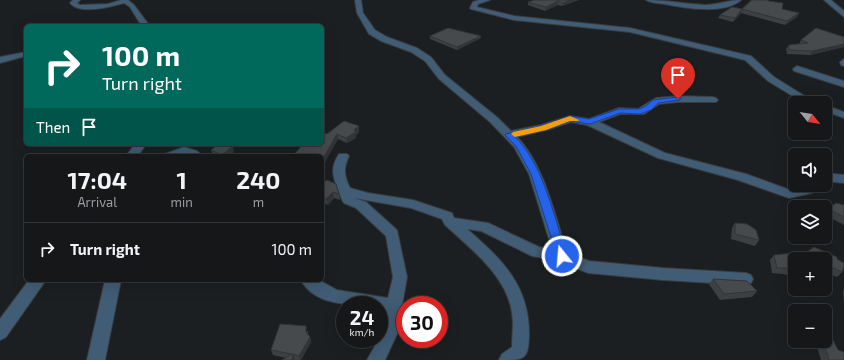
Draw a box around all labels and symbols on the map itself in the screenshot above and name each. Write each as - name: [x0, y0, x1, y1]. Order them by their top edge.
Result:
- pin: [661, 58, 695, 99]
- north arrow: [788, 96, 832, 140]
- position arrow: [541, 235, 583, 277]
- speed limit sign: 30: [396, 296, 448, 348]

